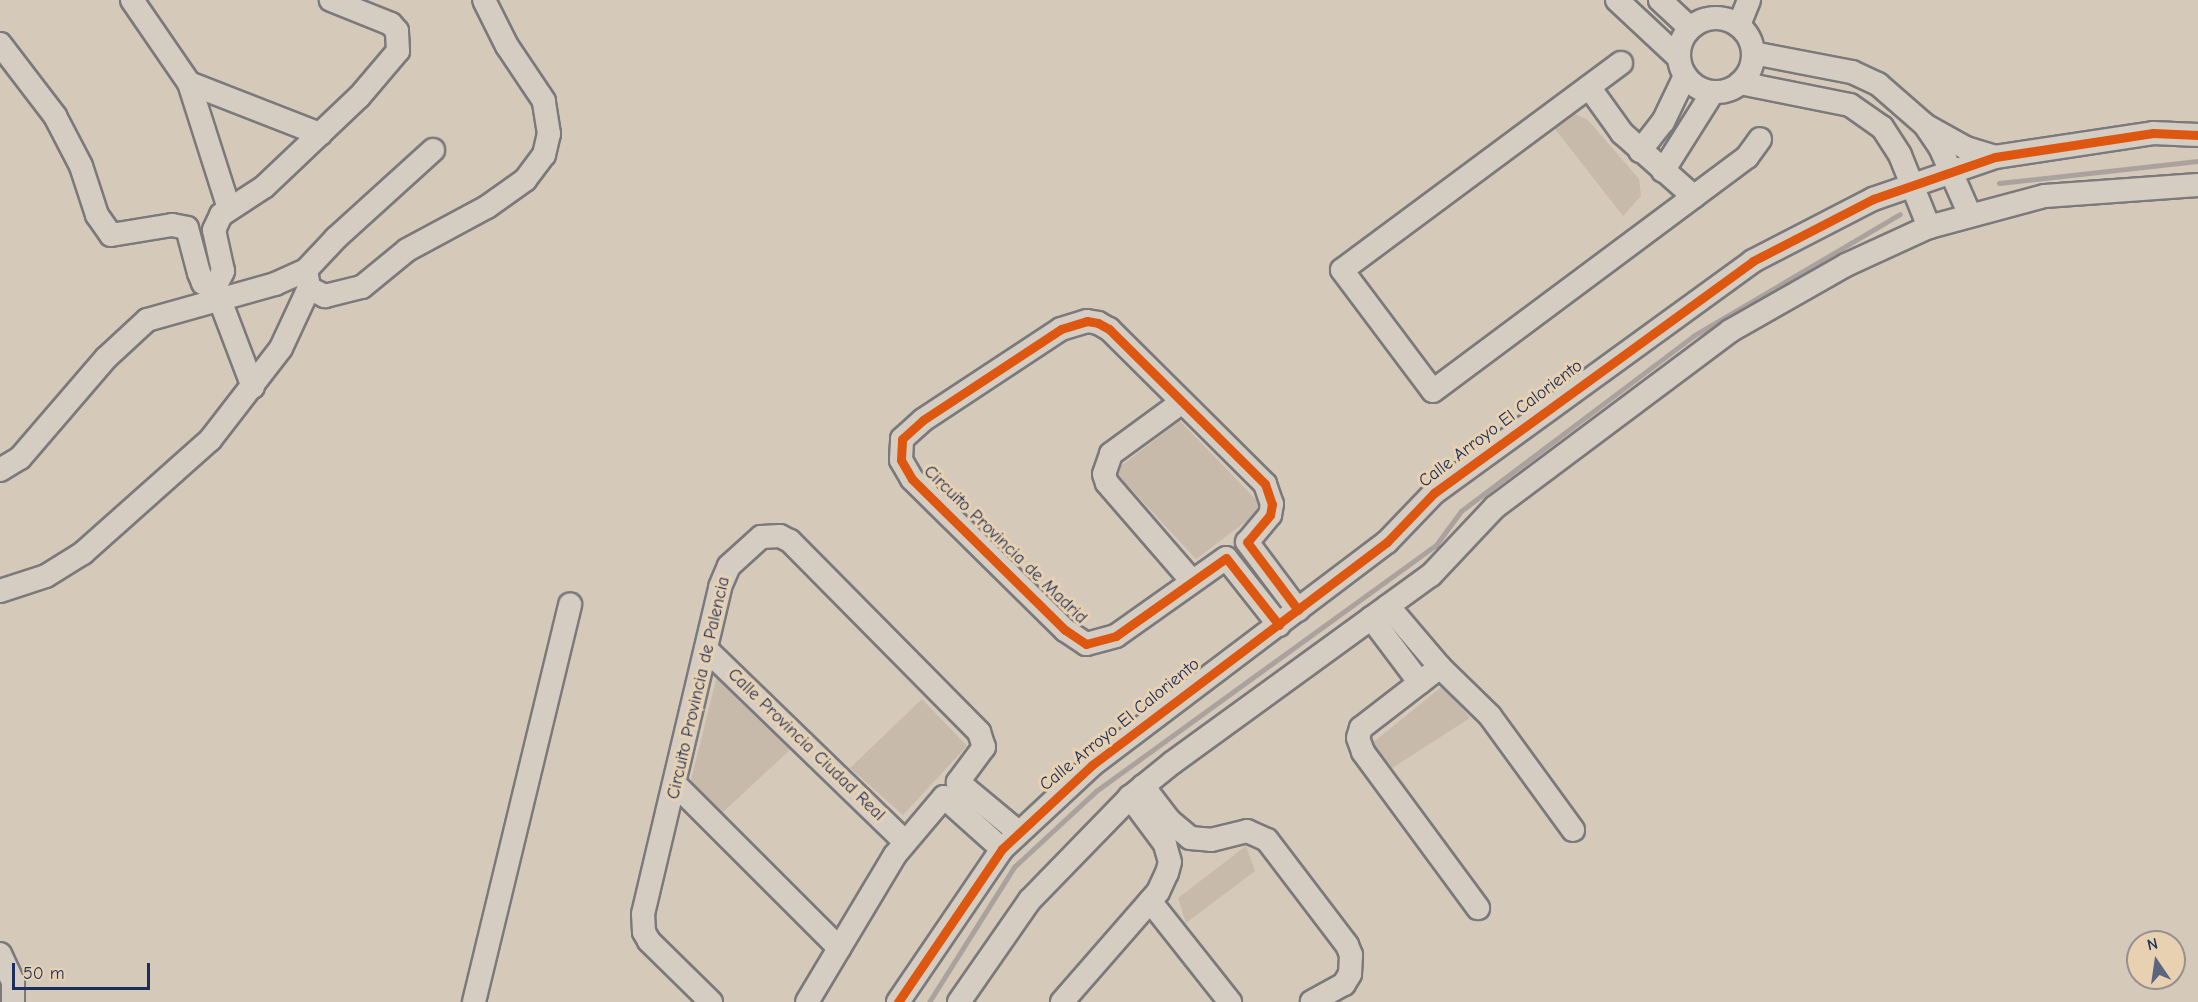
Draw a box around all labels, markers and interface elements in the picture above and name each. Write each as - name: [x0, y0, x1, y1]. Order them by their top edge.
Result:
- street label: Calle Arroyo El Caloriento: [1415, 355, 1587, 493]
- street label: Circuito Provincia de Madrid: [919, 461, 1091, 629]
- street label: Circuito Provincia de Palencia: [663, 575, 735, 801]
- street label: Calle Arroyo El Caloriento: [1036, 654, 1204, 796]
- street label: Calle Provincia Ciudad Real: [723, 664, 889, 826]
- north arrow: [2126, 930, 2186, 990]
- text: N: [2145, 934, 2160, 954]
- scale bar: [15, 951, 153, 989]
- text: 50 m: [23, 963, 65, 984]

